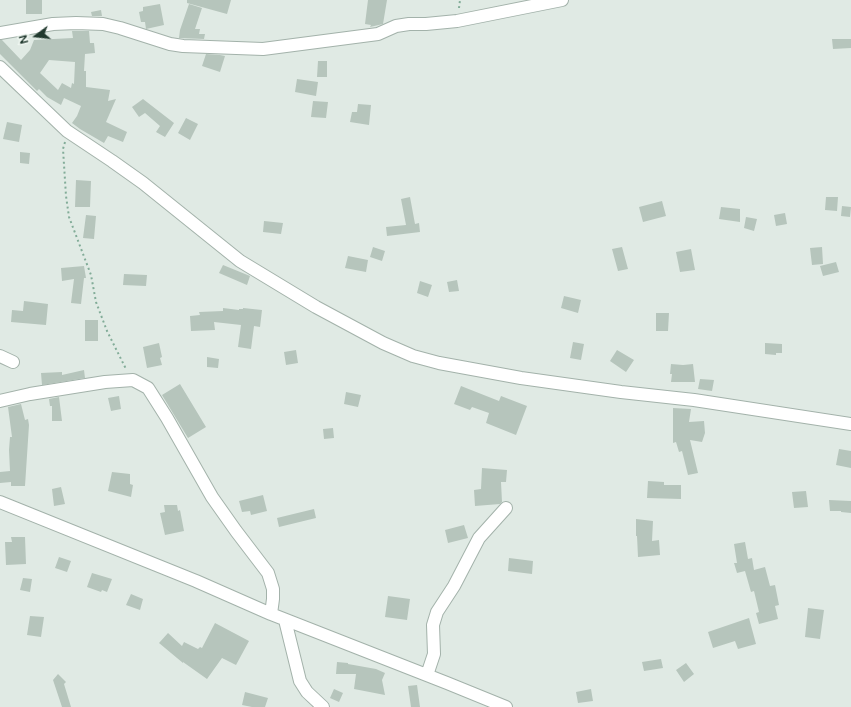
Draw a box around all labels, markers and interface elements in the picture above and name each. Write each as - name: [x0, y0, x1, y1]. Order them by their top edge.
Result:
- north arrow: [16, 16, 56, 56]
- text: N: [17, 33, 31, 45]

